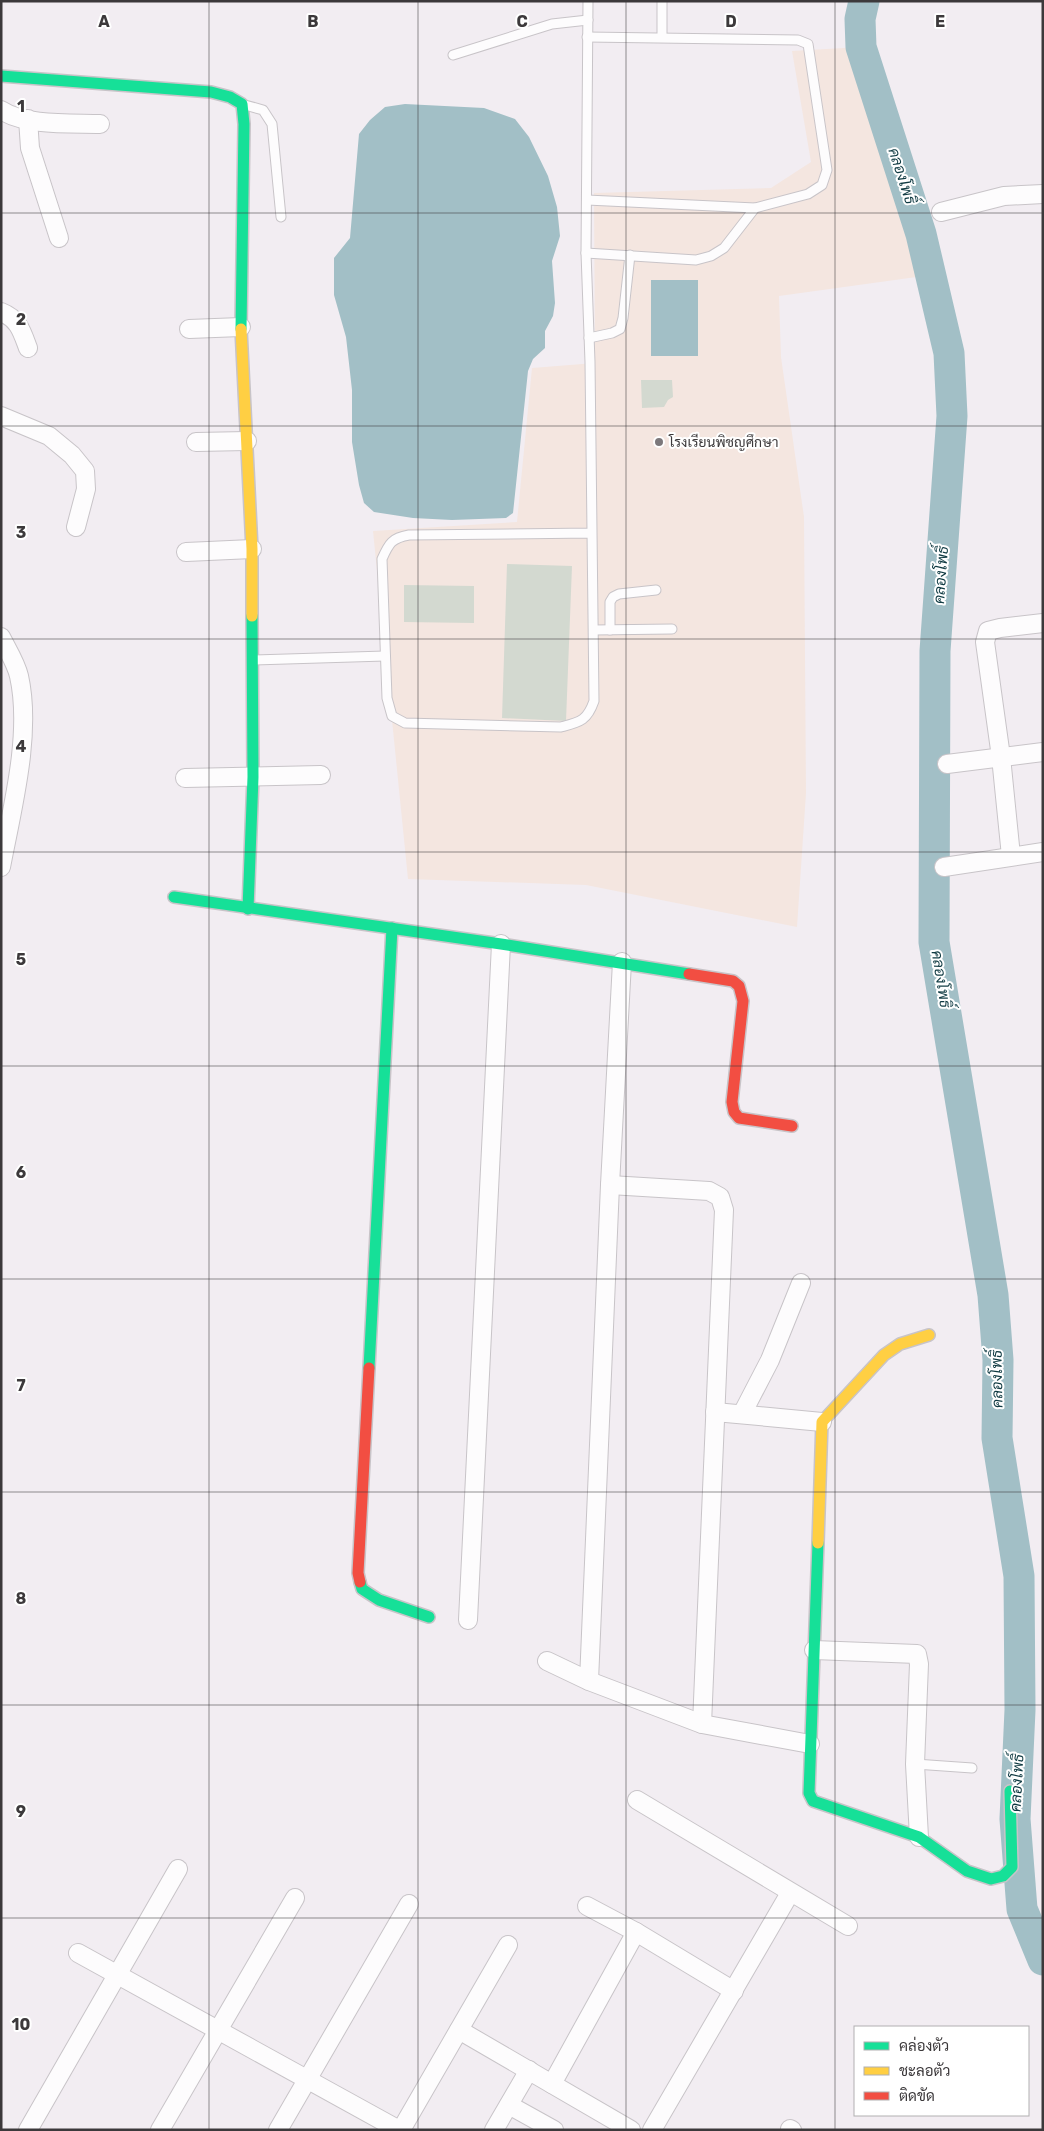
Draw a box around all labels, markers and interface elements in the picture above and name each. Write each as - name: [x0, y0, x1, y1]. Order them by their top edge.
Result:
- text: A: [98, 12, 110, 31]
- text: B: [307, 12, 319, 31]
- text: C: [516, 12, 528, 31]
- text: D: [725, 12, 737, 31]
- text: E: [935, 12, 945, 31]
- text: 1: [17, 97, 25, 116]
- water label: คลองโพธิ์: [884, 144, 926, 209]
- text: 2: [16, 310, 26, 329]
- place label: โรงเรียนพิชญศึกษา: [668, 433, 778, 451]
- marker: โรงเรียนพิชญศึกษา: [653, 436, 665, 448]
- text: 3: [16, 523, 26, 542]
- water label: คลองโพธิ์: [924, 542, 952, 605]
- text: 4: [16, 737, 27, 756]
- water label: คลองโพธิ์: [928, 948, 961, 1012]
- text: 5: [16, 950, 26, 969]
- text: 6: [16, 1163, 26, 1182]
- water label: คลองโพธิ์: [981, 1347, 1007, 1408]
- text: 7: [16, 1376, 26, 1395]
- text: 8: [16, 1589, 27, 1608]
- water label: คลองโพธิ์: [1000, 1750, 1028, 1812]
- text: 9: [16, 1802, 26, 1821]
- text: 10: [12, 2015, 31, 2034]
- legend: [854, 2026, 1029, 2116]
- text: คล่องตัว: [899, 2036, 949, 2055]
- text: ชะลอตัว: [899, 2062, 950, 2080]
- text: ติดขัด: [899, 2087, 935, 2105]

